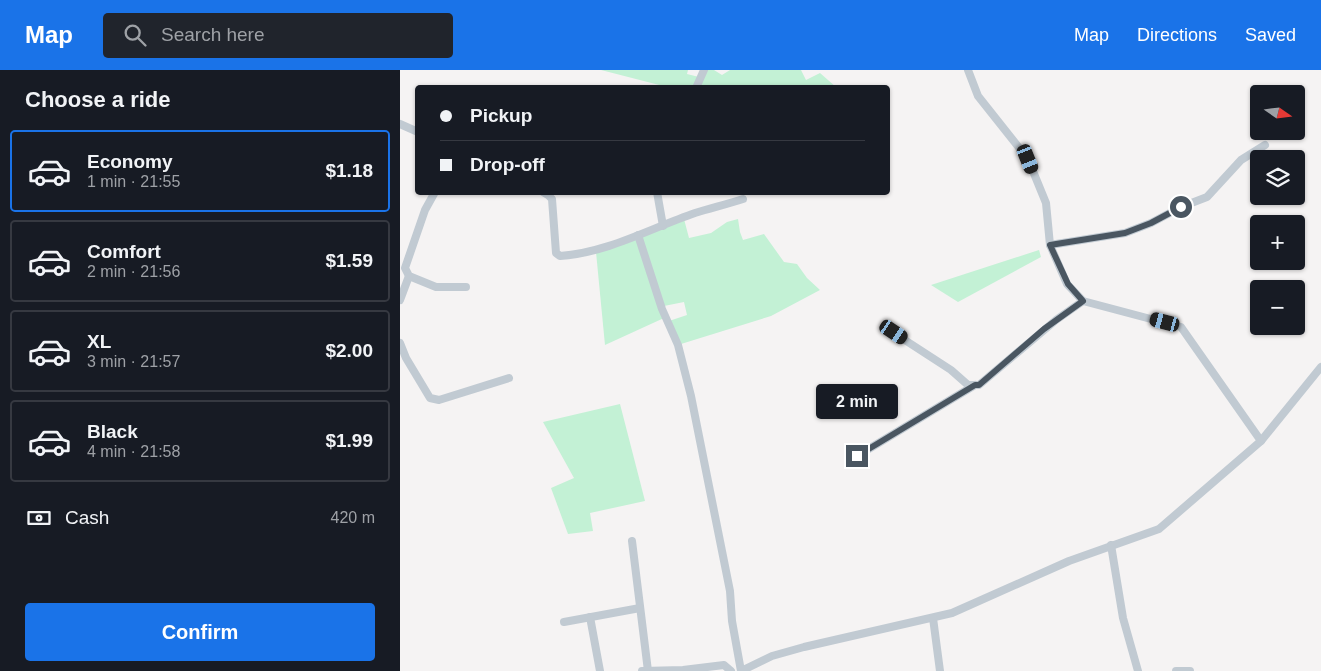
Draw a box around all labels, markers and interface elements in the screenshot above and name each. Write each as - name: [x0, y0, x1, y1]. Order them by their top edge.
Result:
- search box: [103, 13, 453, 58]
- text: Map: [25, 21, 73, 48]
- icon: search: [121, 21, 149, 49]
- text: Search here: [161, 24, 265, 45]
- text: Map: [1074, 25, 1109, 45]
- text: Directions: [1137, 25, 1217, 45]
- text: Saved: [1245, 25, 1296, 45]
- north arrow: [1250, 85, 1305, 140]
- map controls: [1250, 85, 1305, 335]
- text: Choose a ride: [25, 87, 170, 112]
- text: Pickup: [470, 105, 532, 126]
- car: [1015, 142, 1040, 176]
- icon: car: [27, 149, 72, 194]
- button: layers: [1250, 150, 1305, 205]
- text: Economy: [87, 151, 173, 172]
- text: Drop-off: [470, 154, 545, 175]
- text: $1.18: [325, 160, 373, 181]
- text: 1 min · 21:55: [87, 173, 180, 190]
- route start: [1170, 196, 1192, 218]
- button: +: [1250, 215, 1305, 270]
- icon: car: [27, 239, 72, 284]
- text: Comfort: [87, 241, 161, 262]
- text: $1.59: [325, 250, 373, 271]
- text: 2 min · 21:56: [87, 263, 180, 280]
- button: −: [1250, 280, 1305, 335]
- car: [1148, 311, 1181, 333]
- car: [877, 317, 910, 347]
- icon: car: [27, 329, 72, 374]
- text: XL: [87, 331, 111, 352]
- text: $2.00: [325, 340, 373, 361]
- text: 3 min · 21:57: [87, 353, 180, 370]
- callout: 2 min: [816, 384, 898, 418]
- text: 2 min: [836, 393, 878, 410]
- icon: car: [27, 419, 72, 464]
- text: Black: [87, 421, 138, 442]
- text: $1.99: [325, 430, 373, 451]
- text: 4 min · 21:58: [87, 443, 180, 460]
- route end: [846, 445, 868, 467]
- icon: cash: [25, 504, 53, 532]
- text: Cash: [65, 507, 109, 528]
- text: 420 m: [331, 509, 375, 526]
- button: Confirm: [25, 603, 375, 661]

